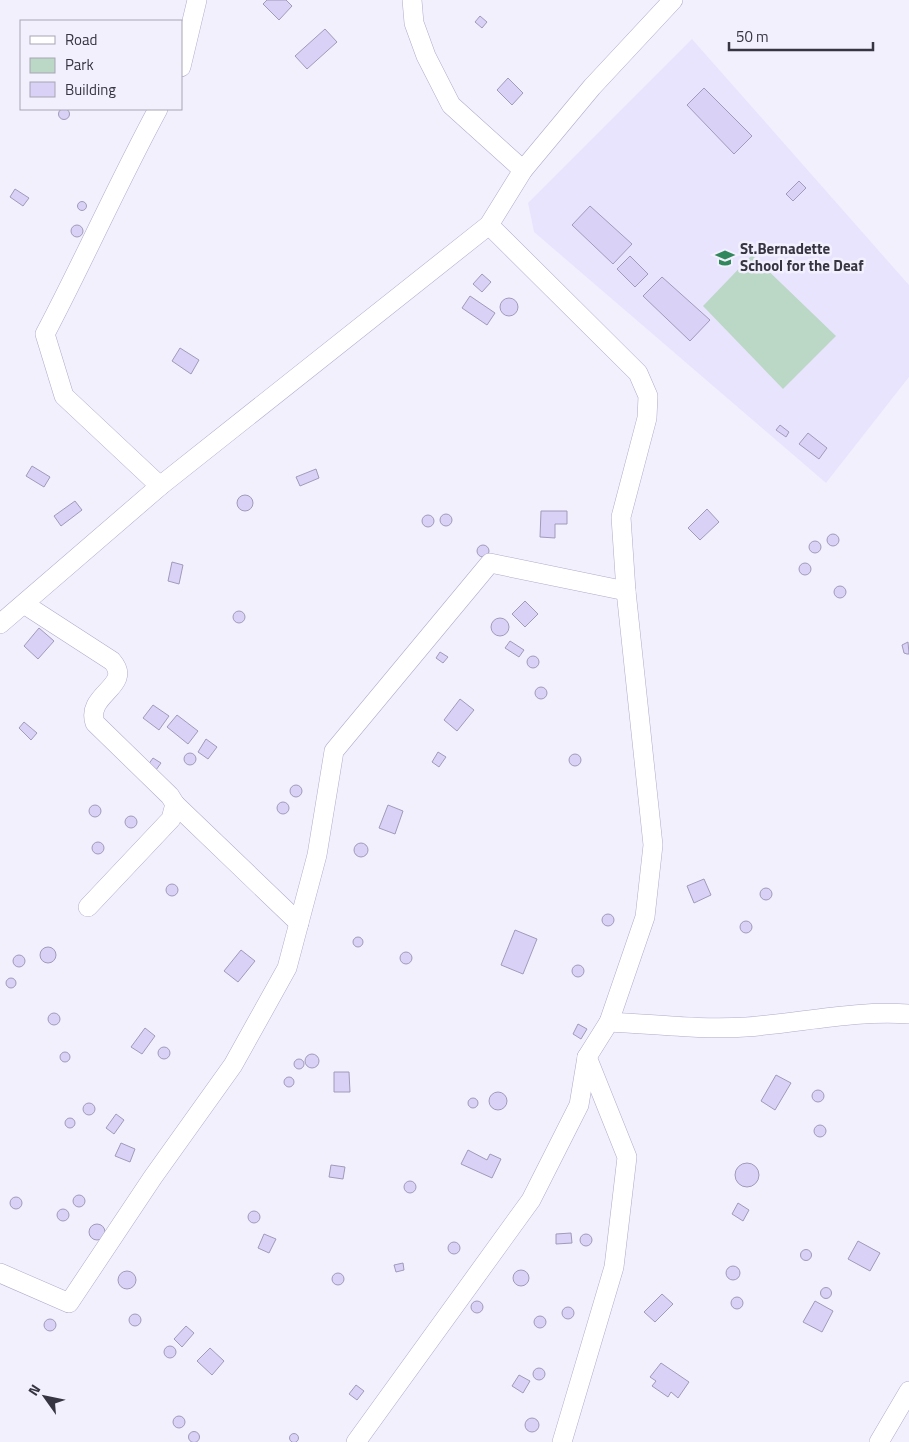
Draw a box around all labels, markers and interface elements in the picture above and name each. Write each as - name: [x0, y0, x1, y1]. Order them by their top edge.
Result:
- legend: [20, 20, 182, 110]
- scale bar: [729, 20, 873, 52]
- text: 50 m: [736, 25, 769, 48]
- text: Road: [65, 28, 97, 51]
- text: Park: [65, 53, 94, 76]
- text: Building: [65, 78, 116, 101]
- place label: St.Bernadette School for the Deaf: [740, 237, 864, 277]
- school or university icon: St.Bernadette School for the Deaf: [714, 247, 736, 269]
- north arrow: [20, 1372, 70, 1422]
- text: N: [22, 1380, 45, 1399]

